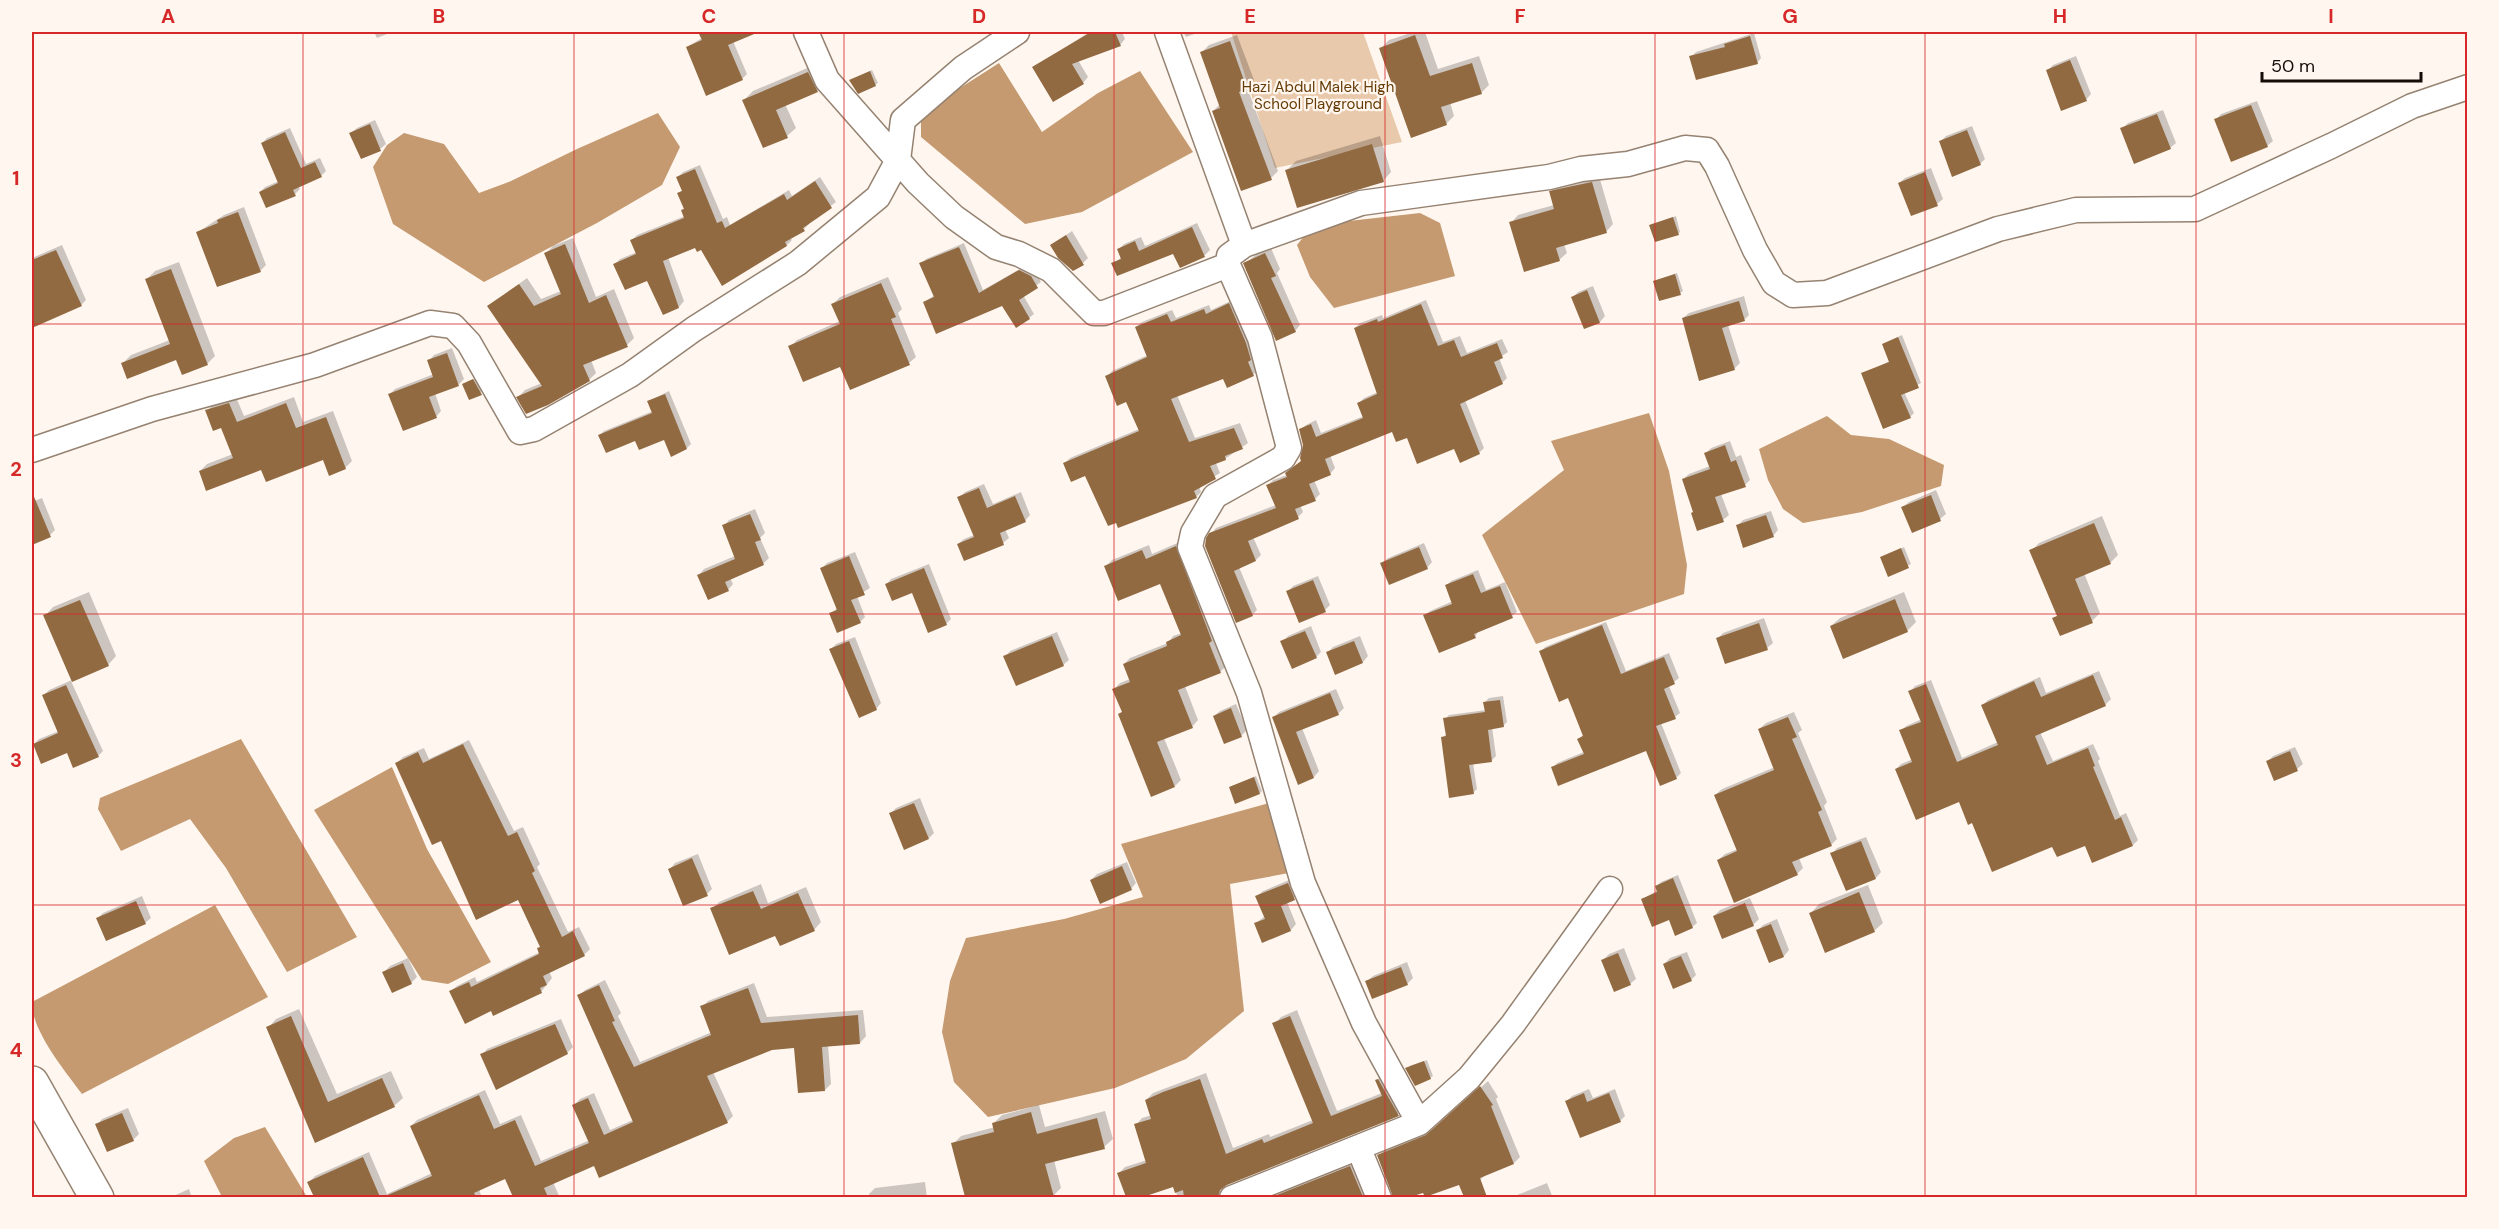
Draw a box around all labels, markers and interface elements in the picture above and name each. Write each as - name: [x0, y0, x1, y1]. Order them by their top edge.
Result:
- text: A: [161, 3, 175, 29]
- text: B: [433, 3, 445, 29]
- text: C: [702, 3, 716, 29]
- text: D: [972, 3, 986, 29]
- text: E: [1244, 3, 1256, 29]
- text: F: [1514, 3, 1526, 29]
- text: G: [1782, 3, 1798, 29]
- text: H: [2053, 3, 2067, 29]
- text: I: [2328, 3, 2334, 29]
- scale bar: [2262, 45, 2421, 83]
- text: 50 m: [2271, 54, 2315, 78]
- park label: Hazi Abdul Malek High School Playground: [1242, 77, 1394, 114]
- text: 1: [12, 165, 20, 191]
- text: 2: [10, 456, 22, 482]
- text: 3: [10, 747, 22, 773]
- text: 4: [10, 1037, 23, 1063]

